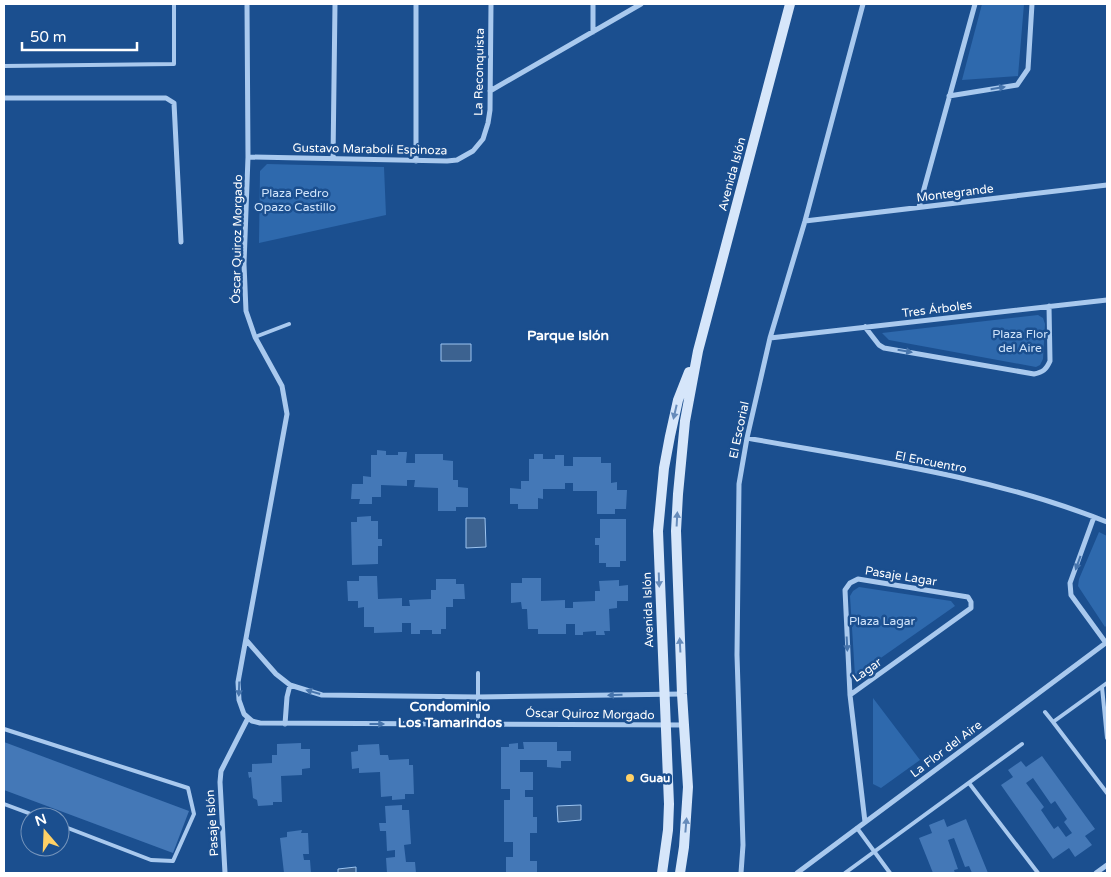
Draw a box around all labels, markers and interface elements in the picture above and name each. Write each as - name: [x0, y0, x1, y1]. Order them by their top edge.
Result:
- scale bar: [22, 20, 138, 52]
- text: 50 m: [30, 28, 67, 46]
- street label: La Reconquista: [471, 28, 487, 116]
- one-way arrow: [990, 83, 1006, 91]
- street label: Avenida Islón: [715, 135, 749, 213]
- street label: Gustavo Marabolí Espinoza: [292, 141, 448, 157]
- street label: Óscar Quiroz Morgado: [229, 174, 245, 304]
- street label: Montegrande: [916, 181, 995, 205]
- park label: Plaza Pedro Opazo Castillo: [254, 186, 336, 214]
- street label: Tres Árboles: [901, 298, 973, 320]
- district label: Parque Islón: [527, 327, 609, 344]
- park label: Plaza Flor del Aire: [992, 327, 1048, 355]
- one-way arrow: [897, 348, 913, 356]
- street label: El Escorial: [726, 400, 752, 460]
- one-way arrow: [671, 405, 679, 420]
- street label: El Encuentro: [894, 448, 968, 476]
- one-way arrow: [673, 511, 681, 527]
- one-way arrow: [1074, 555, 1081, 570]
- street label: Pasaje Lagar: [864, 563, 938, 589]
- street label: Avenida Islón: [640, 572, 656, 648]
- one-way arrow: [656, 572, 664, 588]
- park label: Plaza Lagar: [849, 614, 915, 628]
- one-way arrow: [844, 636, 852, 652]
- one-way arrow: [676, 637, 684, 653]
- street label: Lagar: [850, 655, 885, 685]
- one-way arrow: [234, 681, 242, 697]
- one-way arrow: [305, 688, 320, 696]
- one-way arrow: [606, 692, 622, 700]
- district label: Condominio Los Tamarindos: [398, 698, 502, 731]
- street label: Óscar Quiroz Morgado: [525, 706, 655, 722]
- street label: La Flor del Aire: [908, 718, 985, 780]
- one-way arrow: [370, 720, 386, 728]
- place label: Guau: [640, 771, 670, 785]
- marker: Guau: [624, 772, 636, 784]
- street label: Pasaje Islón: [203, 789, 221, 857]
- north arrow: [20, 807, 70, 857]
- text: N: [33, 810, 49, 830]
- one-way arrow: [683, 817, 691, 833]

